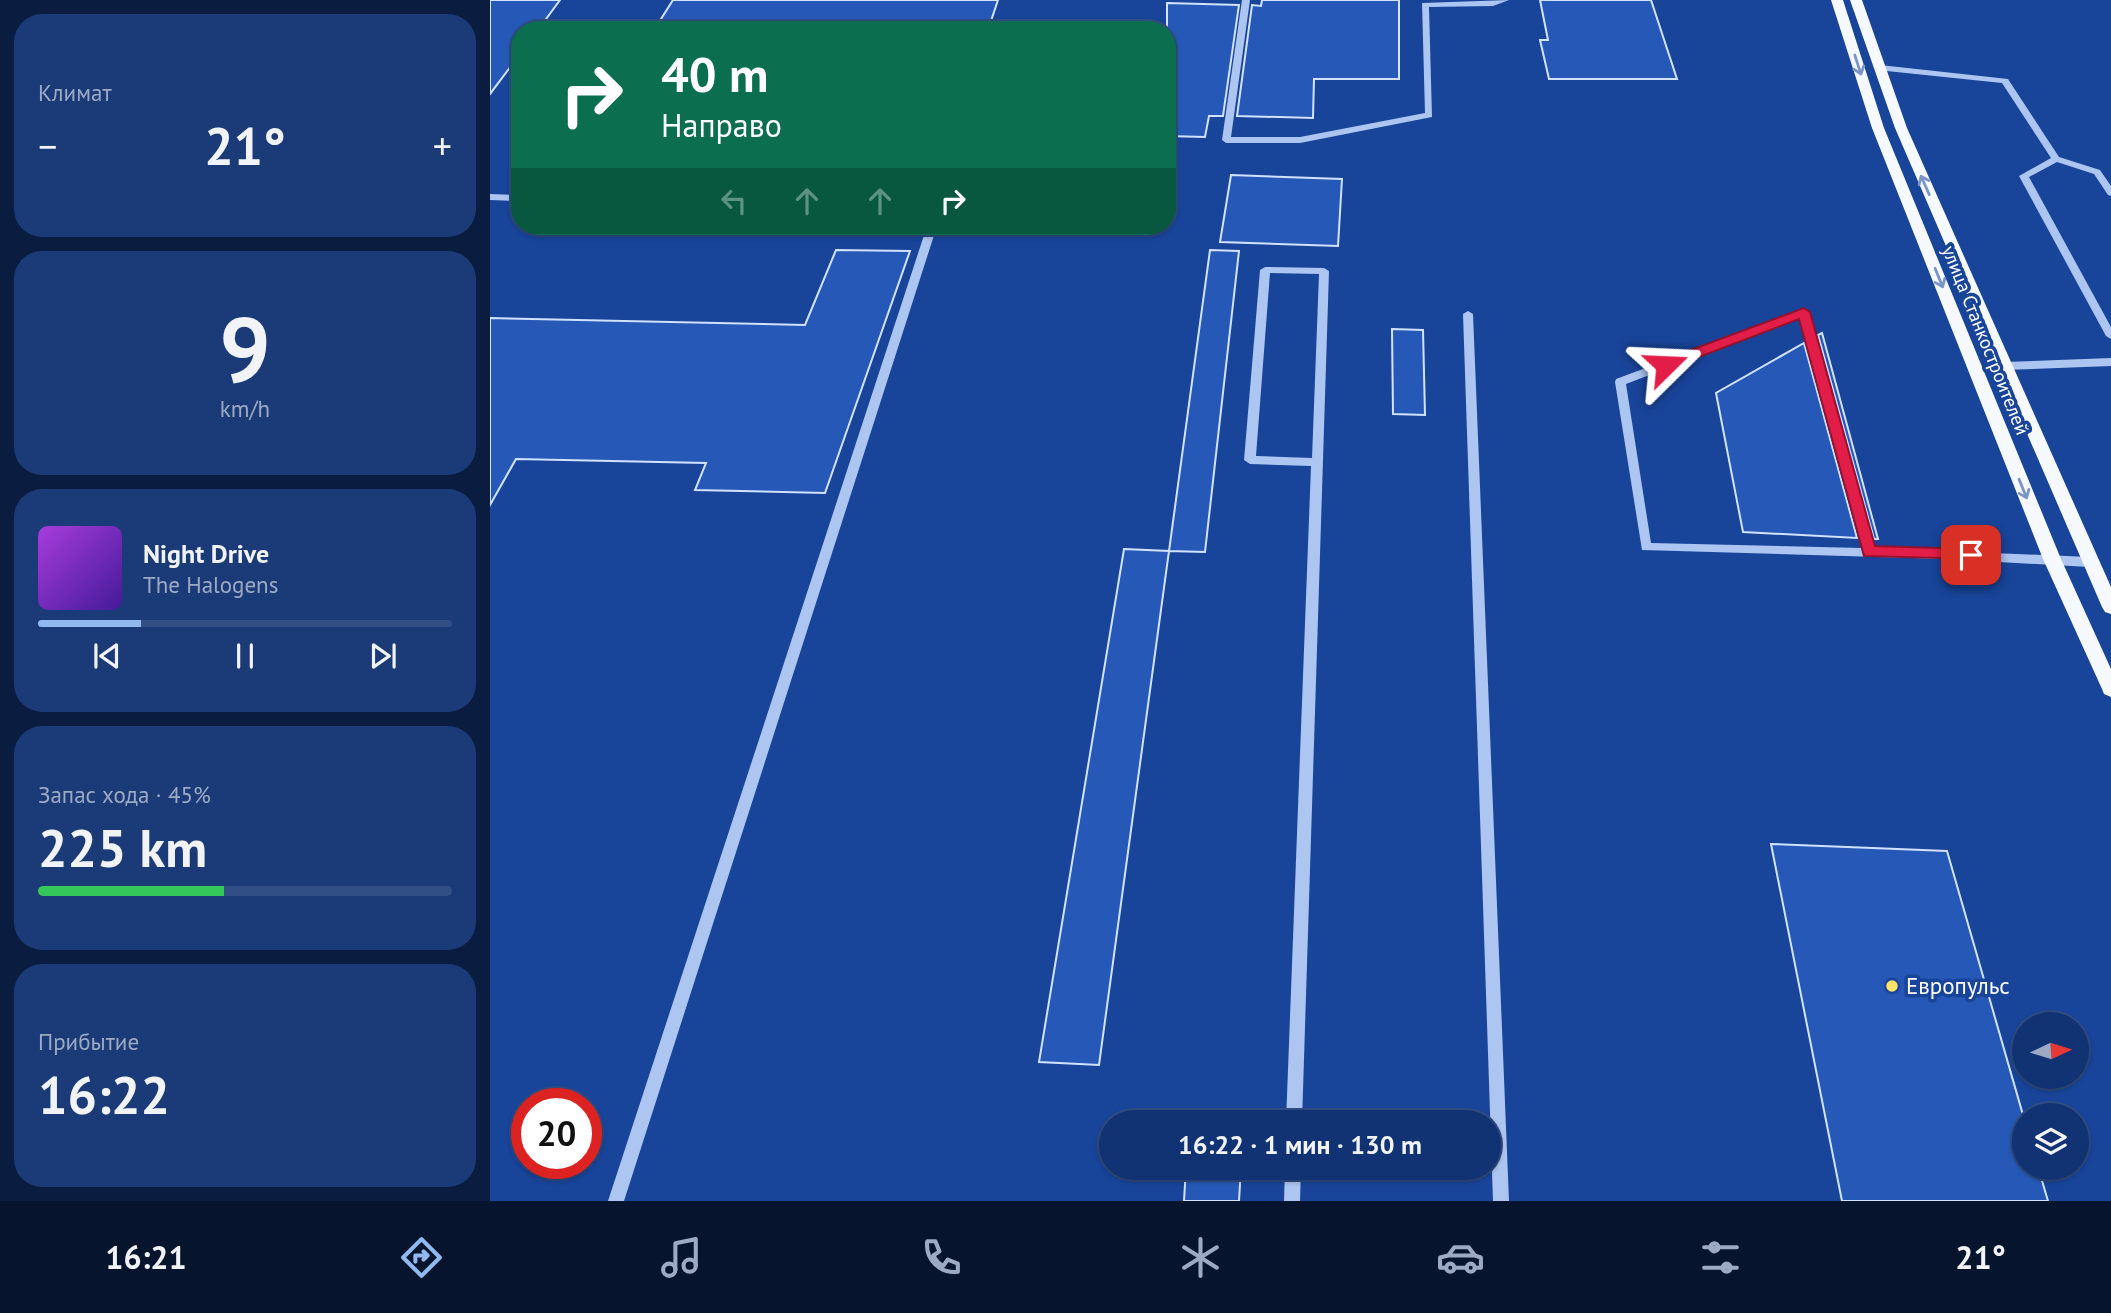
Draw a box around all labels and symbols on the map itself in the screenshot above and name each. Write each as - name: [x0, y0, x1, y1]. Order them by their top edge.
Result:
- one-way arrow: [1853, 54, 1866, 76]
- one-way arrow: [1918, 174, 1931, 196]
- street label: улица Станкостроителей: [1937, 242, 2035, 438]
- one-way arrow: [1933, 266, 1946, 288]
- position arrow: [1629, 328, 1703, 402]
- one-way arrow: [2018, 477, 2031, 499]
- pin: [1941, 525, 2001, 585]
- place label: Европульс: [1906, 971, 2010, 1000]
- marker: Европульс: [1884, 978, 1900, 994]
- north arrow: [2012, 1012, 2090, 1088]
- speed limit sign: 20: [511, 1088, 602, 1179]

